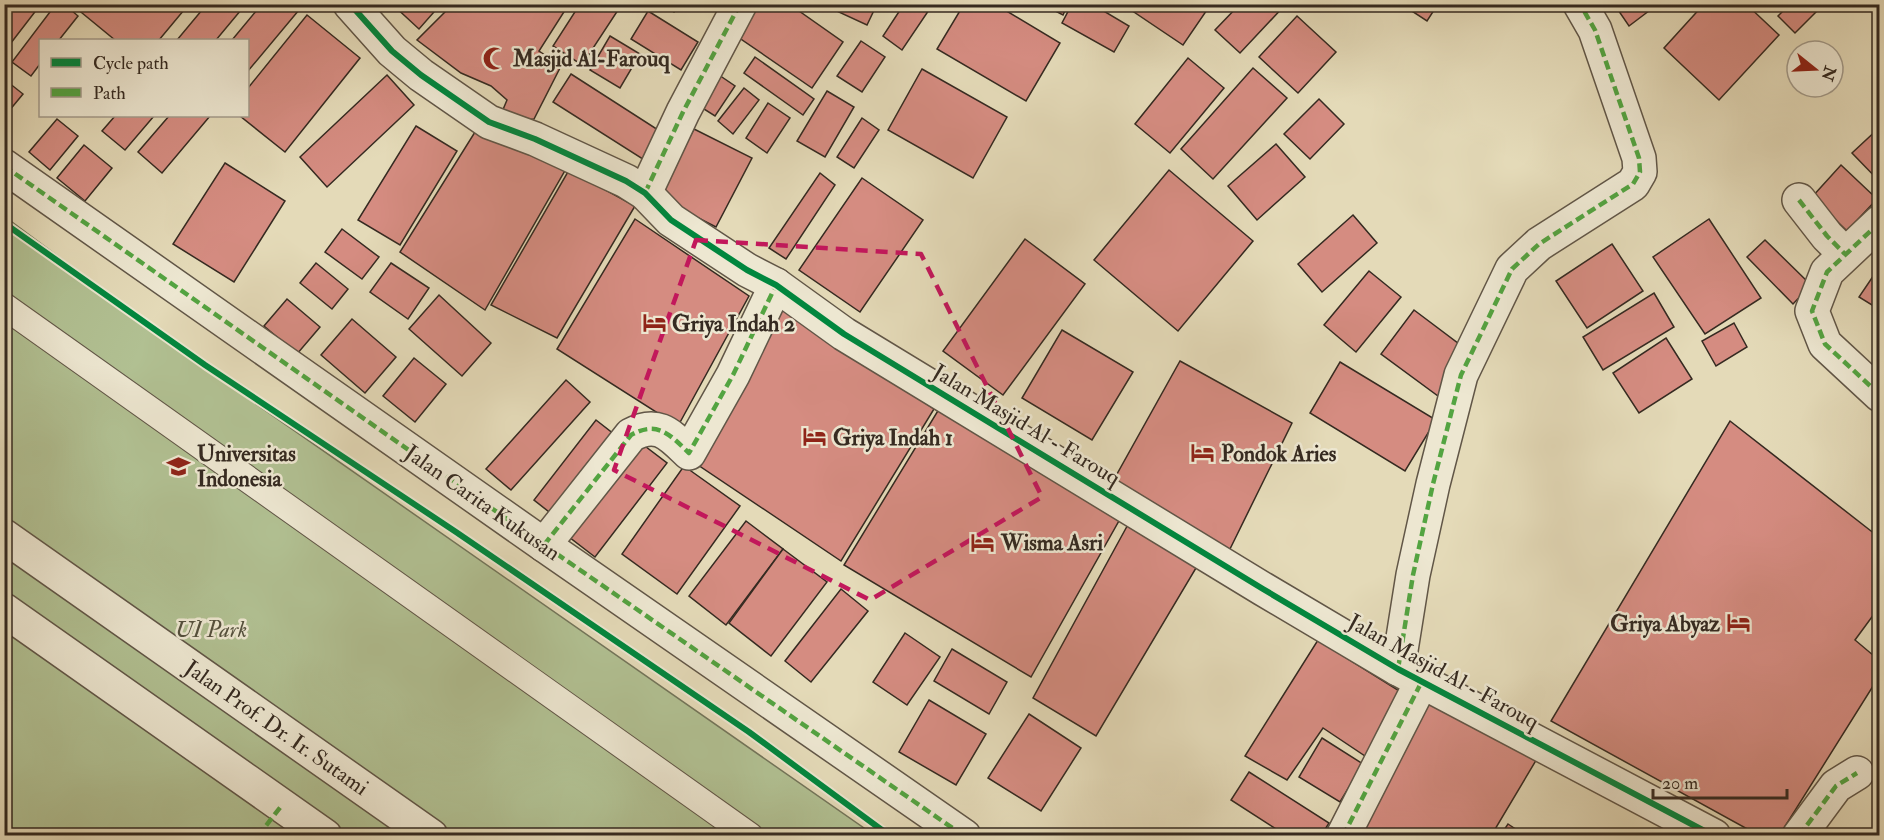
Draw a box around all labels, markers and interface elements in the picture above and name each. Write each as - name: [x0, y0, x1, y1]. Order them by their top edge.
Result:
- legend: [39, 39, 249, 117]
- north arrow: [1785, 39, 1845, 99]
- mosque icon: Masjid Al-Farouq: [482, 45, 508, 71]
- place label: Masjid Al-Farouq: [512, 45, 670, 74]
- text: Cycle path: [93, 52, 169, 75]
- text: N: [1816, 62, 1840, 84]
- text: Path: [93, 82, 126, 105]
- hotel icon: Griya Indah 2: [641, 310, 667, 336]
- place label: Griya Indah 2: [672, 310, 795, 339]
- street label: Jalan Masjid Al - Farouq: [927, 357, 1126, 492]
- hotel icon: Griya Indah 1: [802, 424, 828, 450]
- place label: Griya Indah 1: [833, 424, 953, 453]
- street label: Jalan Carita Kukusan: [398, 438, 566, 567]
- place label: Universitas Indonesia: [197, 440, 296, 493]
- hotel icon: Pondok Aries: [1190, 440, 1216, 466]
- place label: Pondok Aries: [1221, 440, 1337, 468]
- school or university icon: Universitas Indonesia: [166, 453, 192, 479]
- hotel icon: Wisma Asri: [970, 529, 996, 555]
- place label: Wisma Asri: [1000, 529, 1103, 557]
- street label: Jalan Masjid Al - Farouq: [1342, 607, 1544, 736]
- place label: Griya Abyaz: [1610, 610, 1720, 639]
- hotel icon: Griya Abyaz: [1725, 610, 1751, 636]
- park label: UI Park: [175, 616, 247, 644]
- street label: Jalan Prof. Dr. Ir. Sutami: [178, 653, 374, 802]
- scale bar: [1653, 762, 1786, 800]
- text: 20 m: [1662, 772, 1698, 795]

